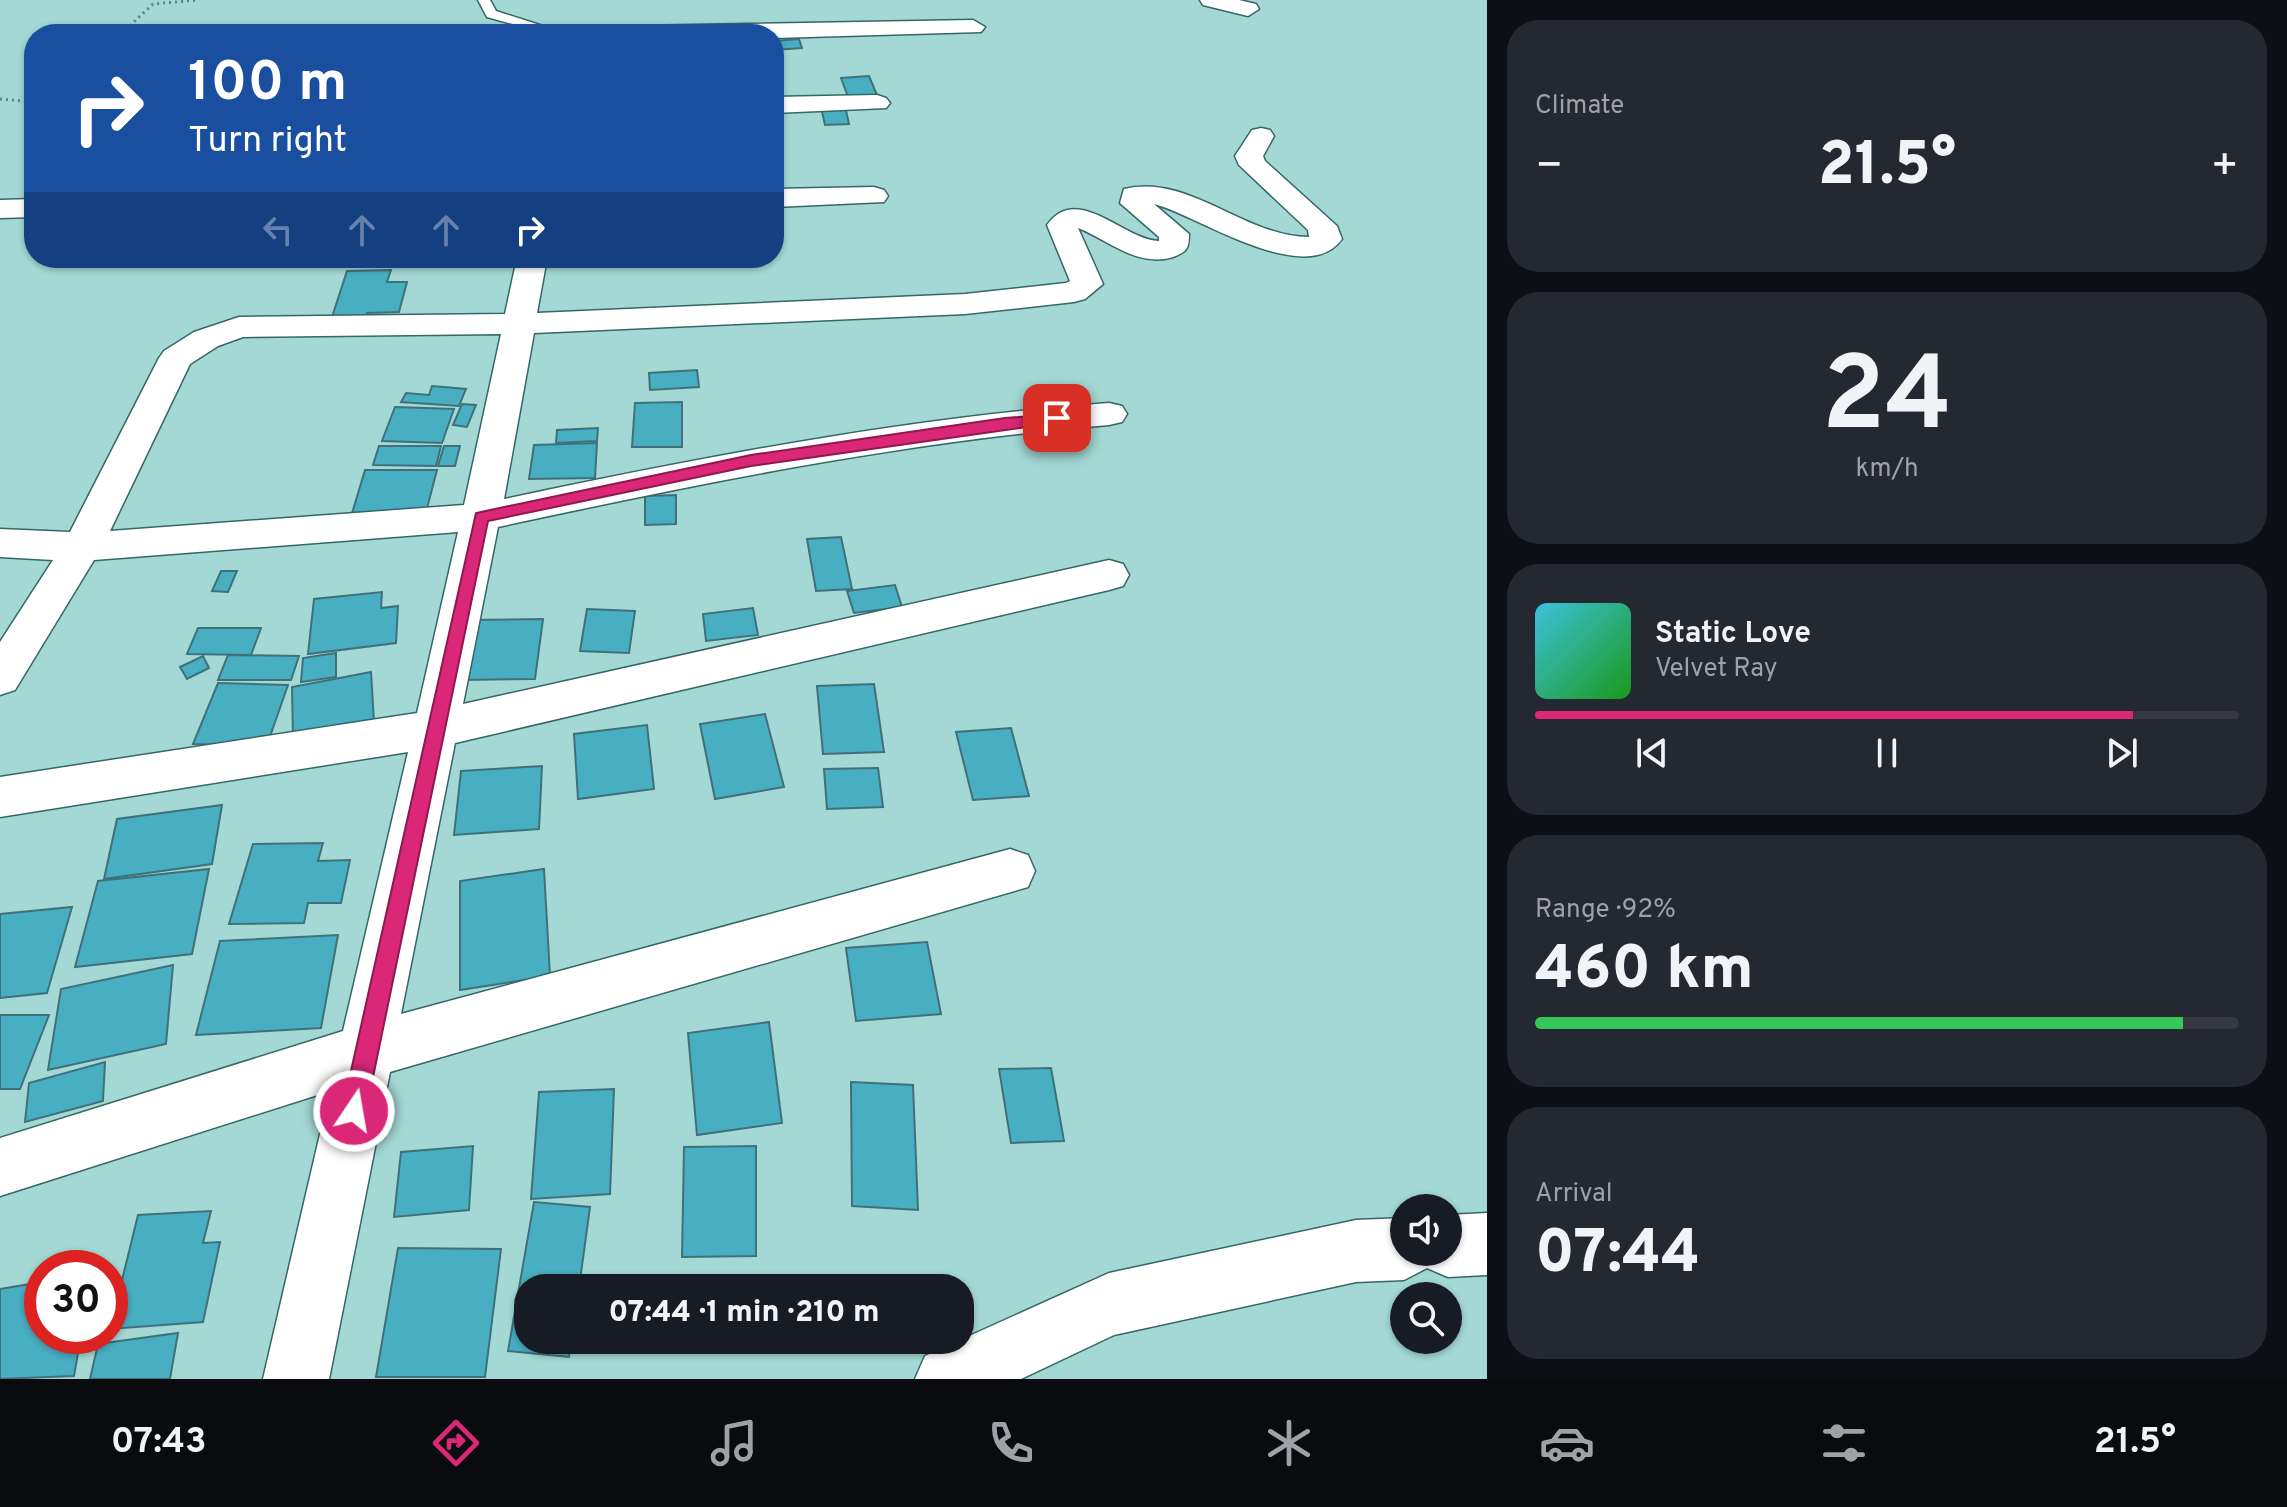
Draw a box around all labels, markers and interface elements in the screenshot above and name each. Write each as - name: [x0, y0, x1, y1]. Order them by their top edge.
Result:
- text: 100 m: [188, 50, 347, 120]
- icon: right: [56, 56, 160, 160]
- text: Climate: [1535, 90, 1624, 123]
- text: Turn right: [188, 119, 347, 165]
- text: 21.5°: [1818, 130, 1956, 206]
- text: −: [1535, 140, 1563, 196]
- text: +: [2211, 140, 2239, 196]
- icon: left: [256, 208, 300, 252]
- icon: ahead: [340, 208, 384, 252]
- icon: ahead: [424, 208, 468, 252]
- icon: right: [508, 208, 552, 252]
- text: 24: [1822, 335, 1952, 467]
- pin: [1023, 384, 1091, 452]
- icon: arrive: [1035, 396, 1079, 440]
- text: km/h: [1855, 453, 1919, 486]
- text: Static Love: [1655, 616, 1811, 653]
- text: Velvet Ray: [1655, 653, 1778, 686]
- icon: previous: [1630, 731, 1674, 775]
- icon: pause: [1865, 731, 1909, 775]
- icon: next: [2100, 731, 2144, 775]
- text: Range · 92%: [1535, 894, 1676, 927]
- text: 460 km: [1535, 934, 1754, 1010]
- position arrow: [312, 1069, 396, 1153]
- text: Arrival: [1535, 1178, 1613, 1211]
- map controls: [1390, 1194, 1462, 1354]
- button: sound: [1390, 1194, 1462, 1266]
- text: 07:44: [1535, 1218, 1700, 1294]
- speed limit sign: 30: [24, 1250, 128, 1354]
- button: search: [1390, 1282, 1462, 1354]
- text: 07:44 · 1 min · 210 m: [608, 1295, 880, 1332]
- icon: directions: [428, 1415, 484, 1471]
- icon: music: [706, 1415, 762, 1471]
- icon: phone: [983, 1415, 1039, 1471]
- icon: climate: [1261, 1415, 1317, 1471]
- icon: car: [1539, 1415, 1595, 1471]
- icon: filters: [1816, 1415, 1872, 1471]
- text: 07:43: [111, 1420, 207, 1466]
- text: 21.5°: [2094, 1420, 2176, 1466]

